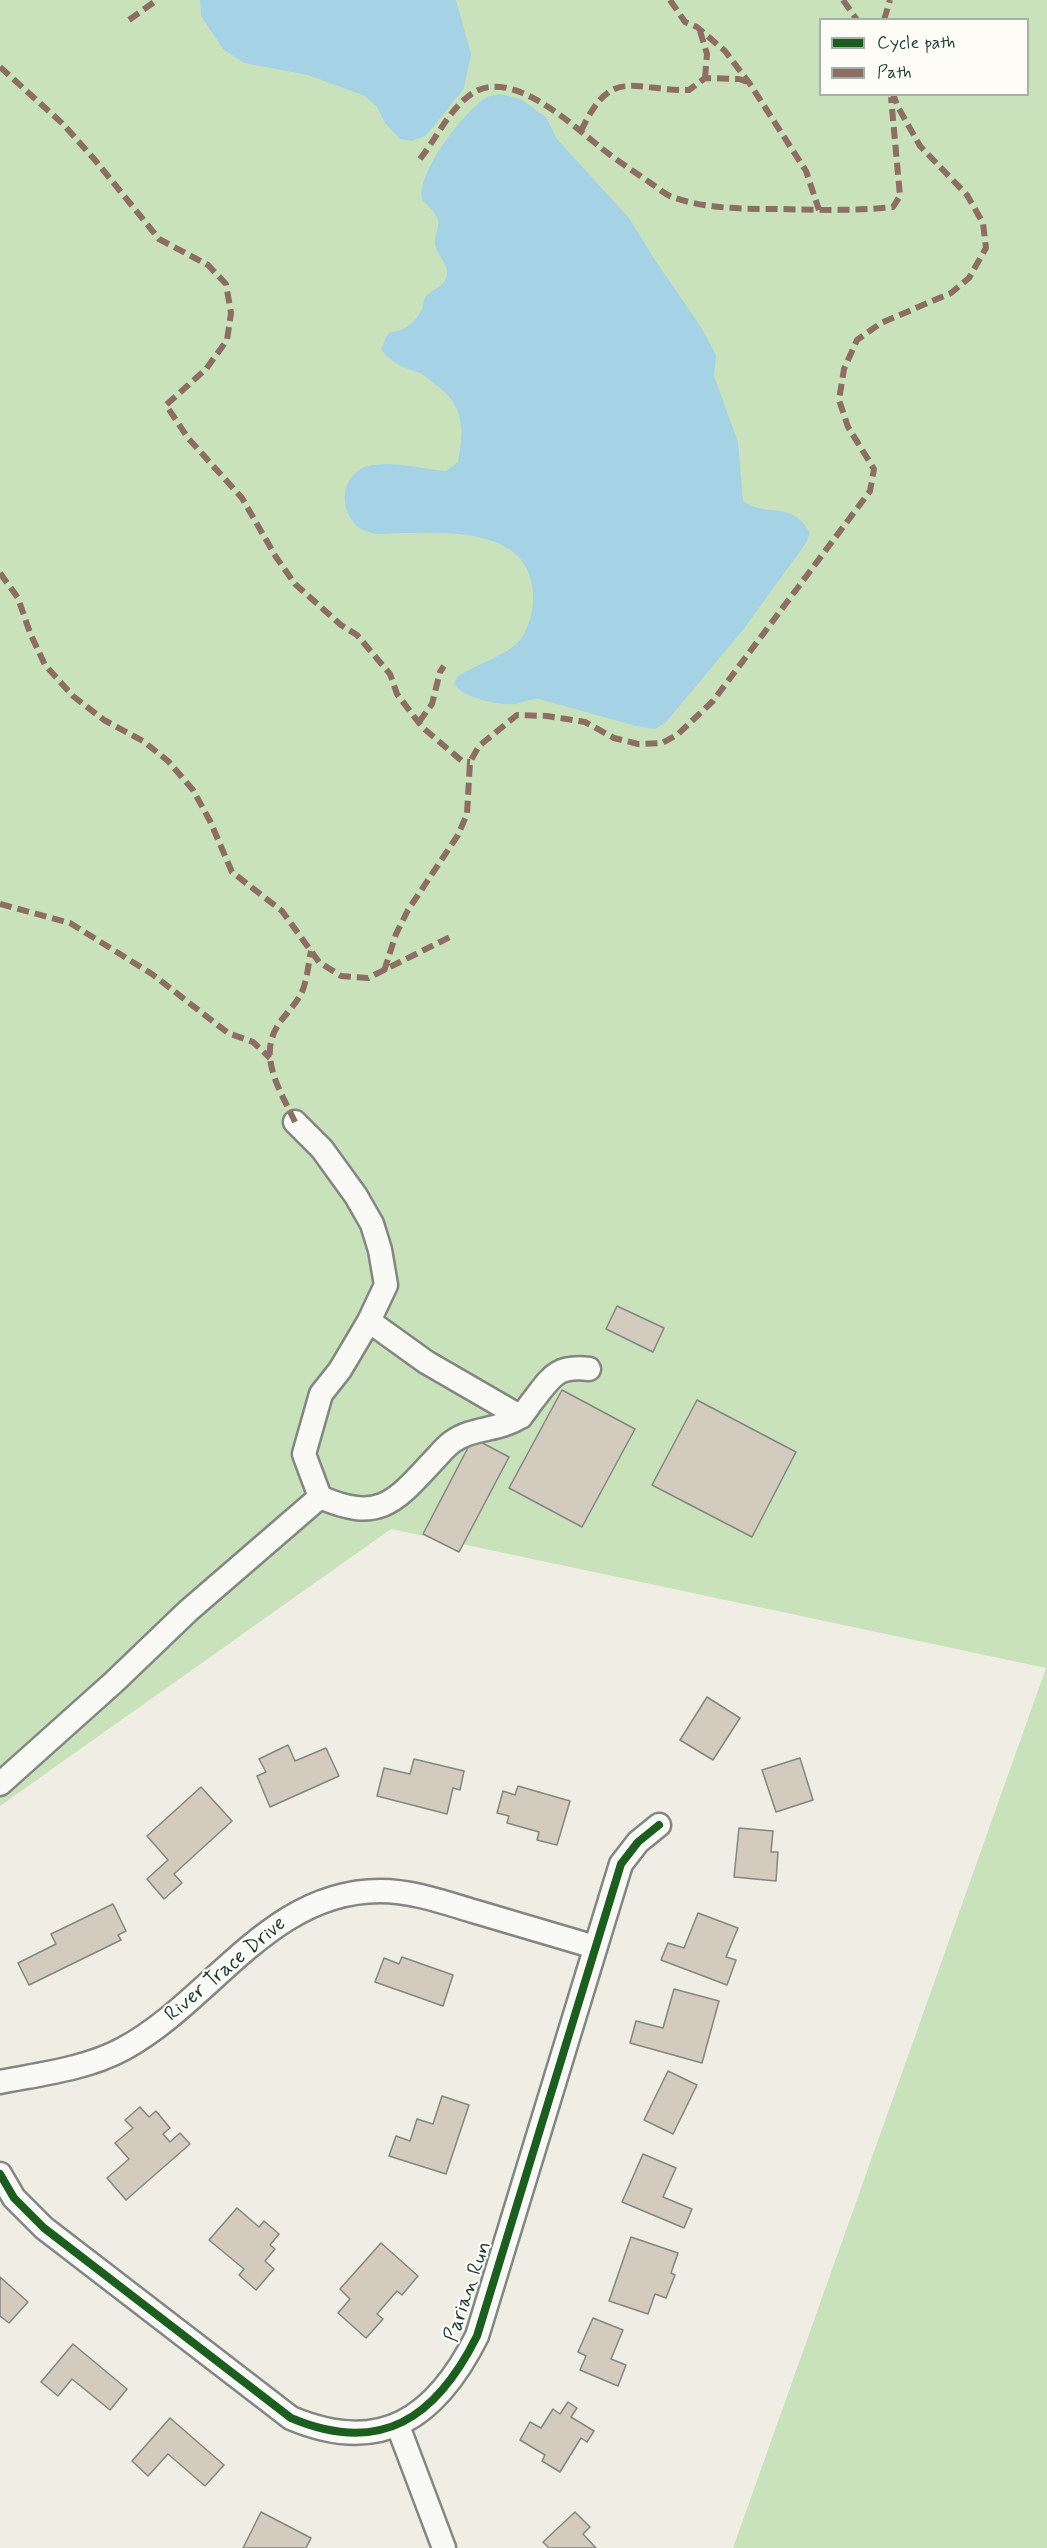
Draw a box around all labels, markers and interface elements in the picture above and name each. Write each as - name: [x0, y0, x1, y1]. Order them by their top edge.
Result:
- legend: [819, 18, 1029, 96]
- text: Cycle path: [877, 31, 955, 55]
- text: Path: [877, 61, 912, 85]
- street label: River Trace Drive: [160, 1912, 292, 2028]
- street label: Parian Run: [440, 2238, 498, 2346]

